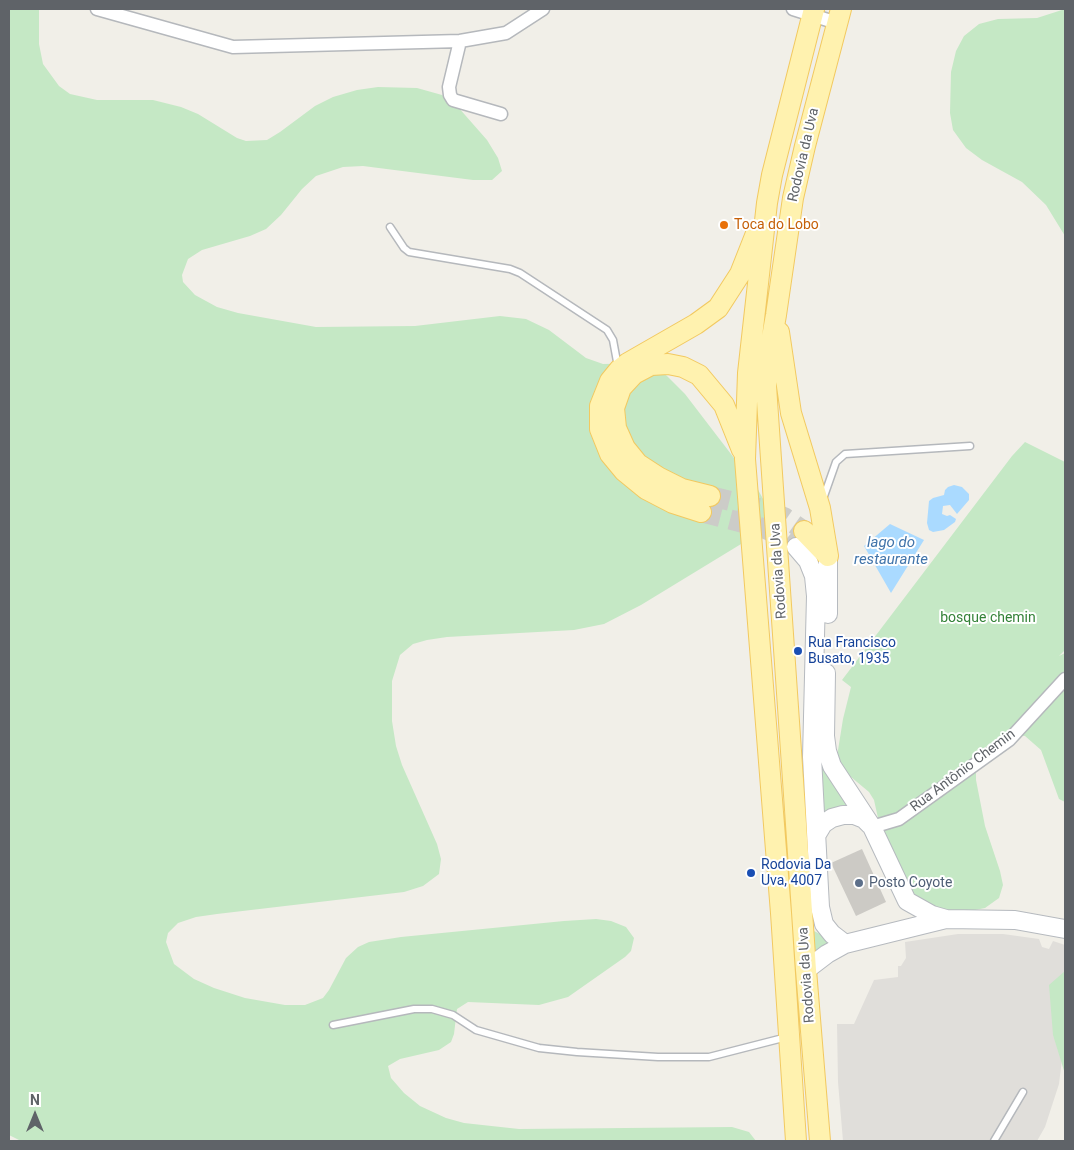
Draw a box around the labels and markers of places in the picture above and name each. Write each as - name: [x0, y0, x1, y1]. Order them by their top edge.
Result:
- place label: Toca do Lobo: [734, 217, 819, 233]
- marker: Toca do Lobo: [718, 219, 730, 231]
- place label: Rua Francisco Busato, 1935: [808, 635, 896, 668]
- marker: Rua Francisco Busato, 1935: [792, 645, 804, 657]
- place label: Rodovia Da Uva, 4007: [761, 857, 831, 890]
- marker: Rodovia Da Uva, 4007: [745, 867, 757, 879]
- place label: Posto Coyote: [869, 875, 952, 891]
- marker: Posto Coyote: [853, 877, 865, 889]

